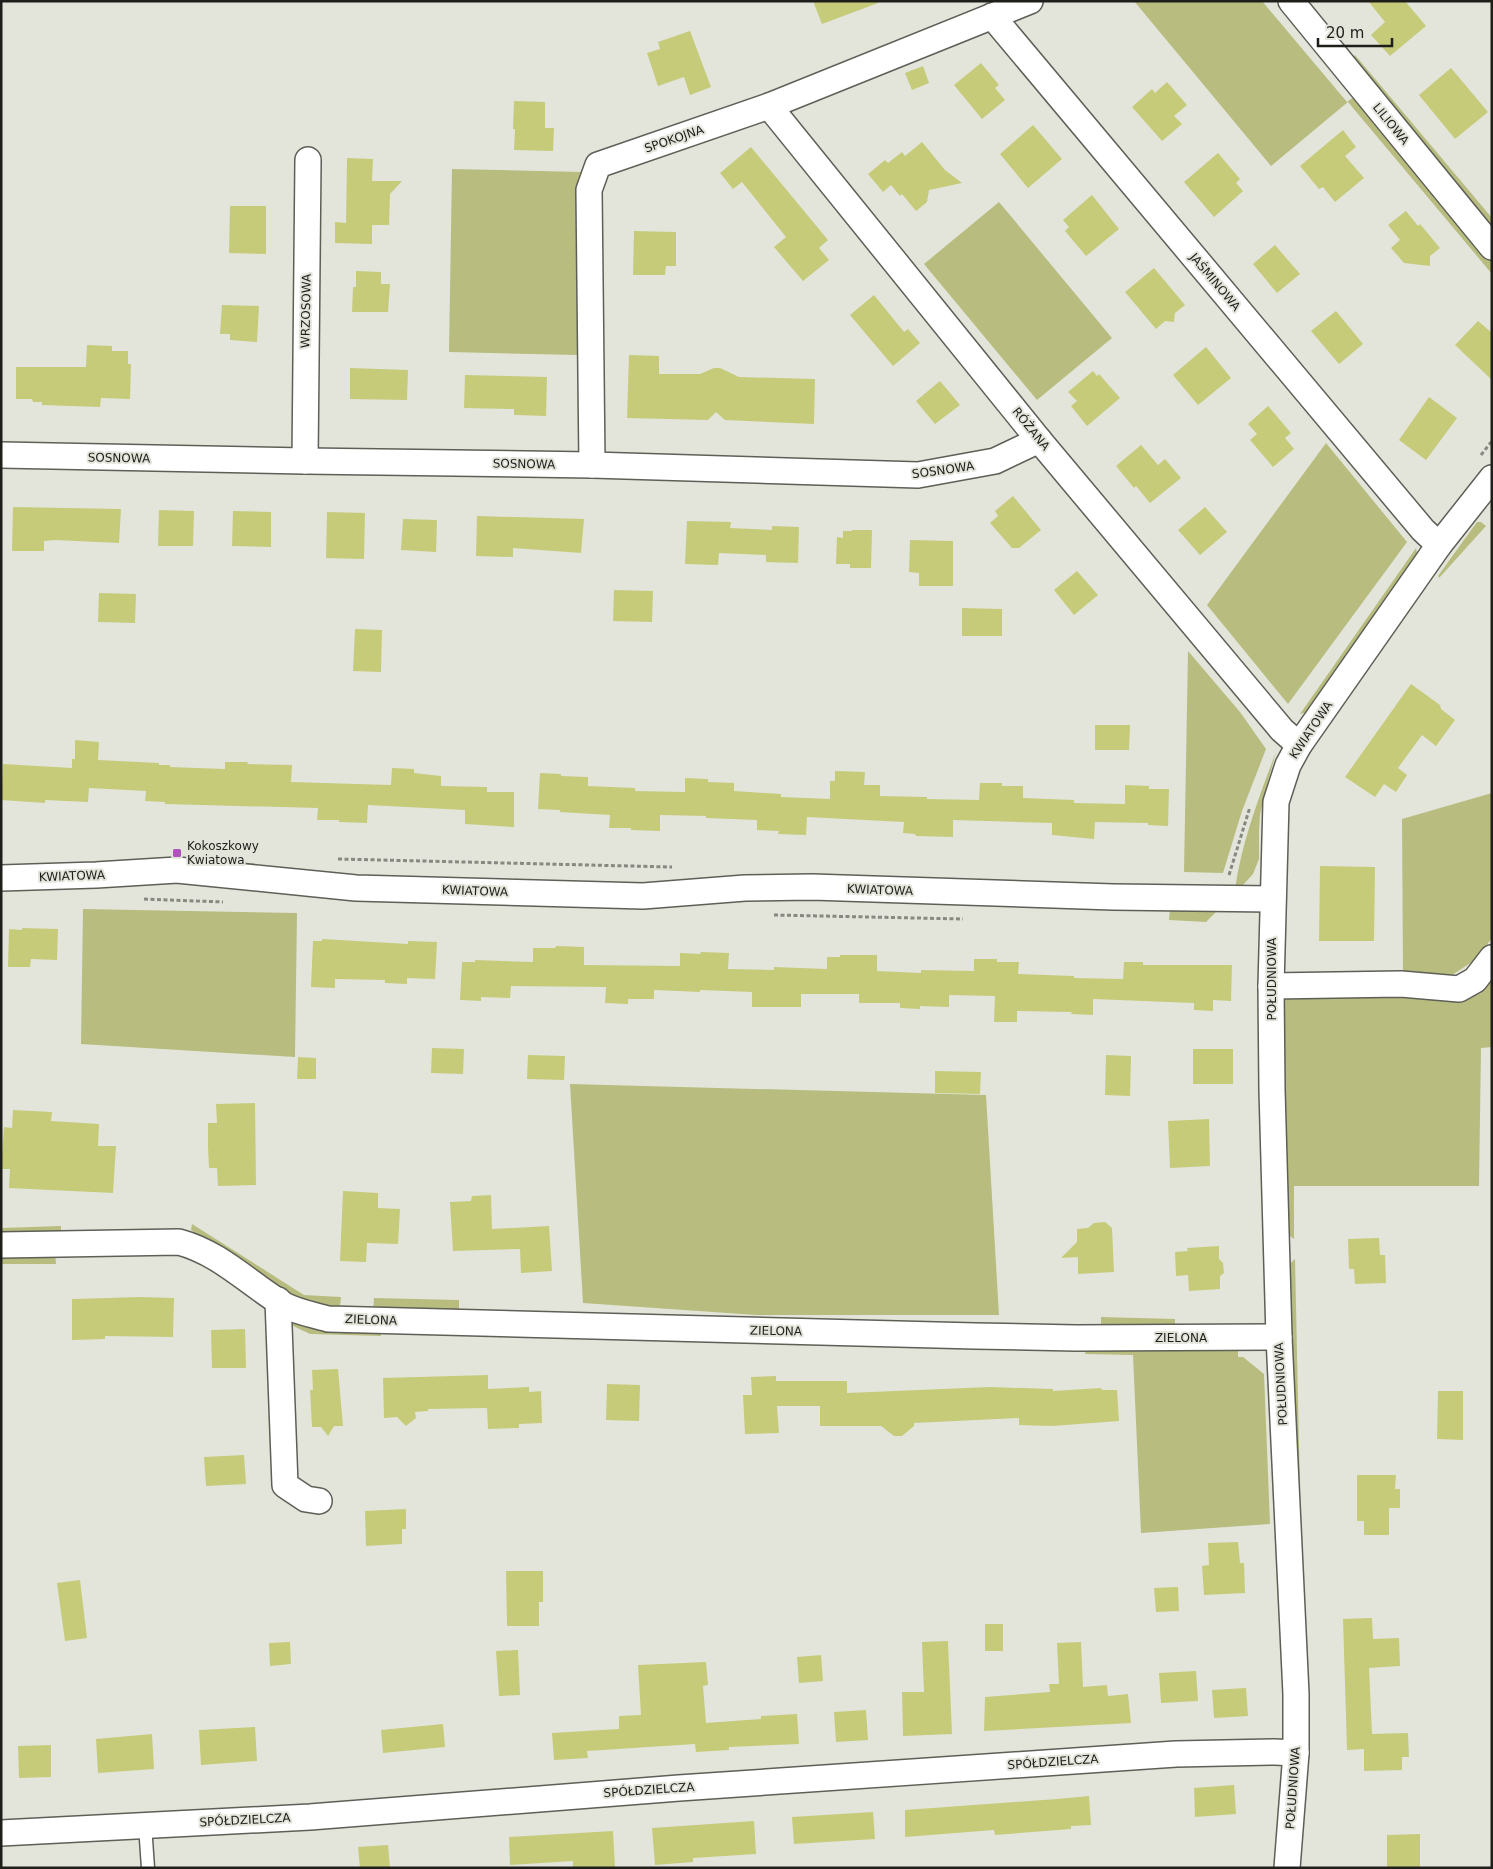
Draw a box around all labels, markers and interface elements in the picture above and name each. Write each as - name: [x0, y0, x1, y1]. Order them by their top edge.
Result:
- scale bar: [1318, 15, 1392, 47]
- text: 20 m: [1326, 24, 1364, 42]
- street label: LILIOWA: [1370, 100, 1412, 148]
- street label: SPOKOJNA: [643, 122, 706, 156]
- street label: JAŚMINOWA: [1186, 249, 1244, 314]
- street label: WRZOSOWA: [298, 273, 314, 348]
- street label: RÓŻANA: [1009, 404, 1054, 454]
- street label: SOSNOWA: [88, 450, 151, 466]
- street label: SOSNOWA: [493, 456, 556, 472]
- street label: SOSNOWA: [911, 459, 976, 481]
- street label: KWIATOWA: [1287, 698, 1336, 761]
- place label: Kokoszkowy Kwiatowa: [187, 839, 259, 867]
- marker: Kokoszkowy Kwiatowa: [171, 847, 183, 859]
- street label: KWIATOWA: [39, 868, 106, 884]
- street label: KWIATOWA: [847, 882, 914, 898]
- street label: KWIATOWA: [442, 883, 509, 899]
- street label: POŁUDNIOWA: [1265, 937, 1279, 1020]
- street label: ZIELONA: [345, 1312, 398, 1328]
- street label: ZIELONA: [750, 1324, 803, 1338]
- street label: ZIELONA: [1155, 1331, 1208, 1345]
- street label: POŁUDNIOWA: [1272, 1341, 1290, 1426]
- street label: POŁUDNIOWA: [1283, 1745, 1303, 1830]
- street label: SPÓŁDZIELCZA: [1007, 1751, 1100, 1772]
- street label: SPÓŁDZIELCZA: [603, 1779, 696, 1800]
- street label: SPÓŁDZIELCZA: [199, 1810, 292, 1829]

